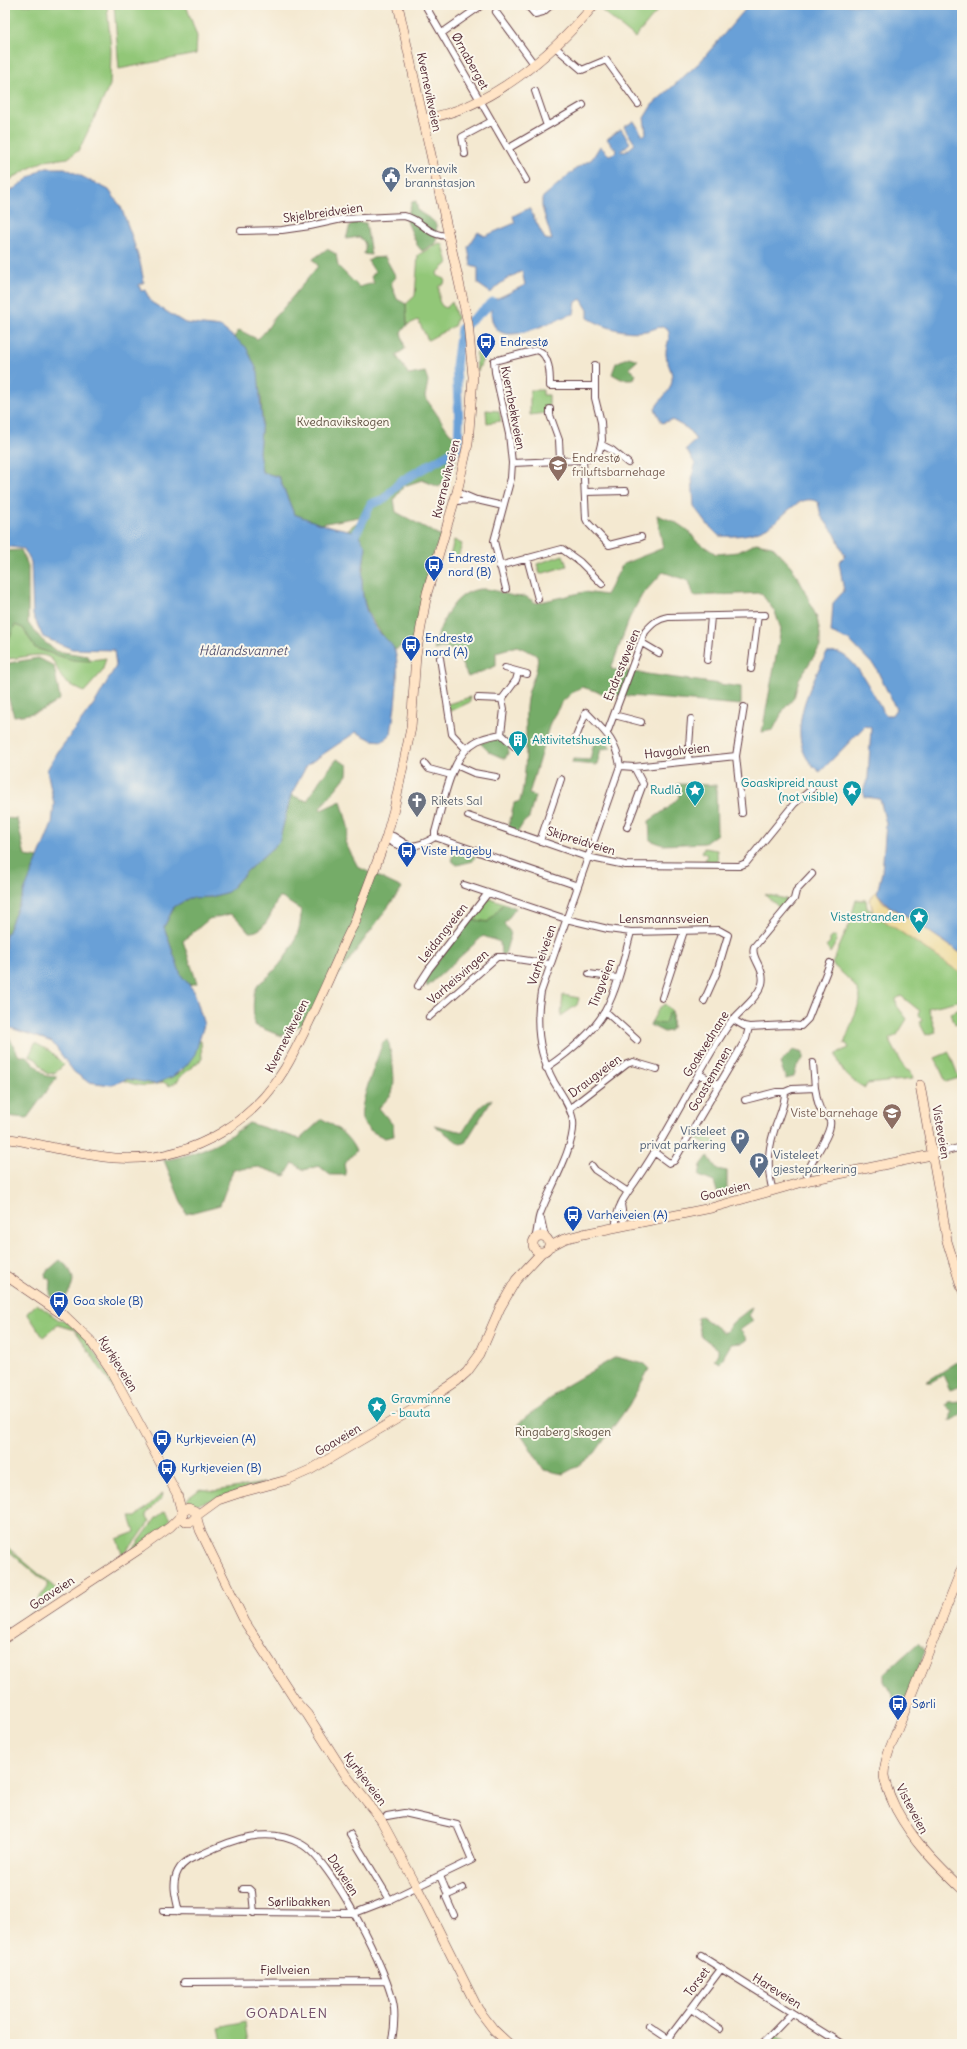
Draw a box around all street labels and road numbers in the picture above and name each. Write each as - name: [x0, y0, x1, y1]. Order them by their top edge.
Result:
- street label: Ørnaberget: [449, 30, 492, 92]
- street label: Kvernevikveien: [414, 51, 445, 133]
- street label: Skjelbreidveien: [282, 199, 364, 226]
- street label: Kvernbekkveien: [498, 365, 529, 451]
- street label: Kvernevikveien: [428, 438, 463, 520]
- street label: Endrestøveien: [600, 626, 643, 703]
- street label: Havgolveien: [643, 740, 710, 761]
- street label: Skipreidveien: [545, 823, 618, 858]
- street label: Leidangveien: [415, 900, 470, 965]
- street label: Lensmannsveien: [619, 911, 709, 926]
- street label: Varheiveien: [524, 922, 559, 987]
- street label: Varheisvingen: [424, 946, 491, 1007]
- street label: Tingveien: [585, 956, 618, 1009]
- street label: Kvernevikveien: [262, 996, 312, 1075]
- street label: Goakvednane: [679, 1008, 732, 1079]
- street label: Goastemmen: [685, 1044, 734, 1114]
- street label: Draugveien: [565, 1051, 624, 1100]
- street label: Visteveien: [929, 1104, 954, 1160]
- street label: Goaveien: [698, 1177, 751, 1204]
- street label: Kyrkjeveien: [95, 1333, 141, 1394]
- street label: Goaveien: [312, 1420, 363, 1459]
- street label: Goaveien: [26, 1572, 77, 1613]
- street label: Kyrkjeveien: [341, 1749, 390, 1808]
- street label: Visteveien: [893, 1781, 932, 1836]
- street label: Dalveien: [324, 1851, 362, 1898]
- street label: Sørlibakken: [268, 1894, 330, 1909]
- street label: Fjellveien: [260, 1962, 310, 1977]
- street label: Torset: [681, 1964, 713, 1999]
- street label: Hareveien: [750, 1970, 805, 2011]

